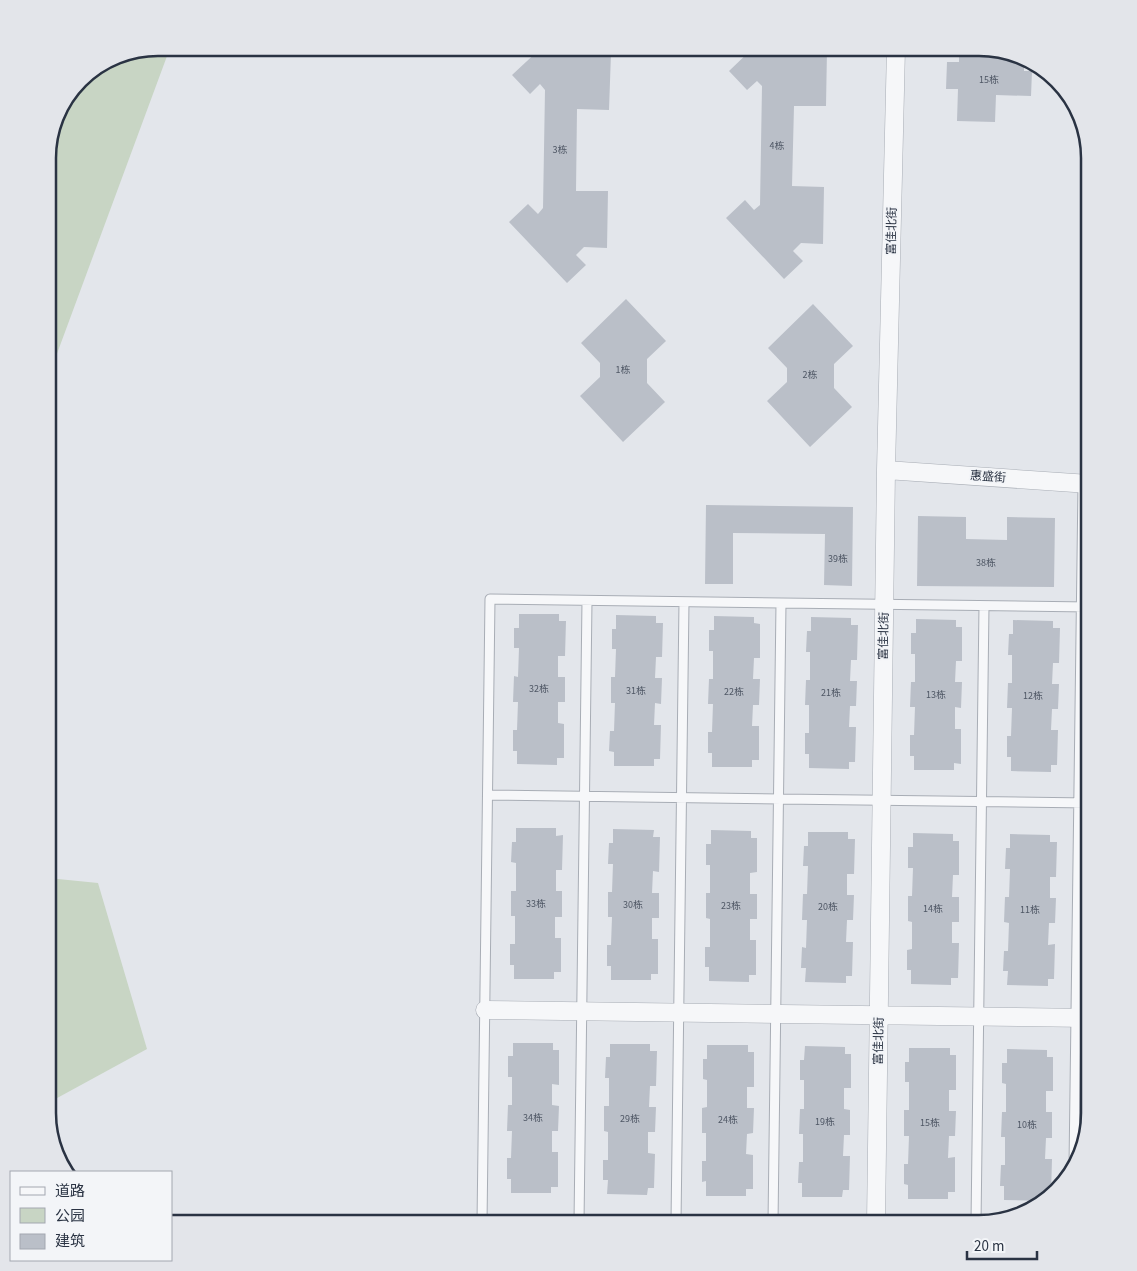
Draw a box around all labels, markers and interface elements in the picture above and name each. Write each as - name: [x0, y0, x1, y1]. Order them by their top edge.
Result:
- house number: 15栋: [979, 73, 999, 87]
- house number: 4栋: [770, 139, 784, 153]
- house number: 3栋: [553, 143, 567, 157]
- street label: 富佳北街: [883, 207, 901, 255]
- house number: 1栋: [616, 363, 630, 377]
- house number: 2栋: [803, 368, 817, 382]
- street label: 惠盛街: [969, 467, 1007, 487]
- house number: 39栋: [828, 552, 848, 566]
- house number: 38栋: [976, 556, 996, 570]
- street label: 富佳北街: [875, 612, 893, 660]
- house number: 32栋: [529, 682, 549, 696]
- house number: 31栋: [626, 684, 646, 698]
- house number: 22栋: [724, 685, 744, 699]
- house number: 21栋: [821, 686, 841, 700]
- house number: 13栋: [926, 688, 946, 702]
- house number: 12栋: [1023, 689, 1043, 703]
- house number: 33栋: [526, 897, 546, 911]
- house number: 30栋: [623, 898, 643, 912]
- house number: 23栋: [721, 899, 741, 913]
- house number: 20栋: [818, 900, 838, 914]
- house number: 14栋: [923, 902, 943, 916]
- house number: 11栋: [1020, 903, 1040, 917]
- street label: 富佳北街: [870, 1017, 888, 1065]
- house number: 34栋: [523, 1111, 543, 1125]
- house number: 29栋: [620, 1112, 640, 1126]
- house number: 24栋: [718, 1113, 738, 1127]
- house number: 19栋: [815, 1115, 835, 1129]
- house number: 15栋: [920, 1116, 940, 1130]
- house number: 10栋: [1017, 1118, 1037, 1132]
- legend: [10, 1171, 172, 1261]
- text: 道路: [55, 1181, 85, 1202]
- text: 公园: [55, 1206, 85, 1227]
- scale bar: [967, 1228, 1037, 1260]
- text: 建筑: [55, 1231, 85, 1252]
- text: 20 m: [974, 1236, 1004, 1257]

